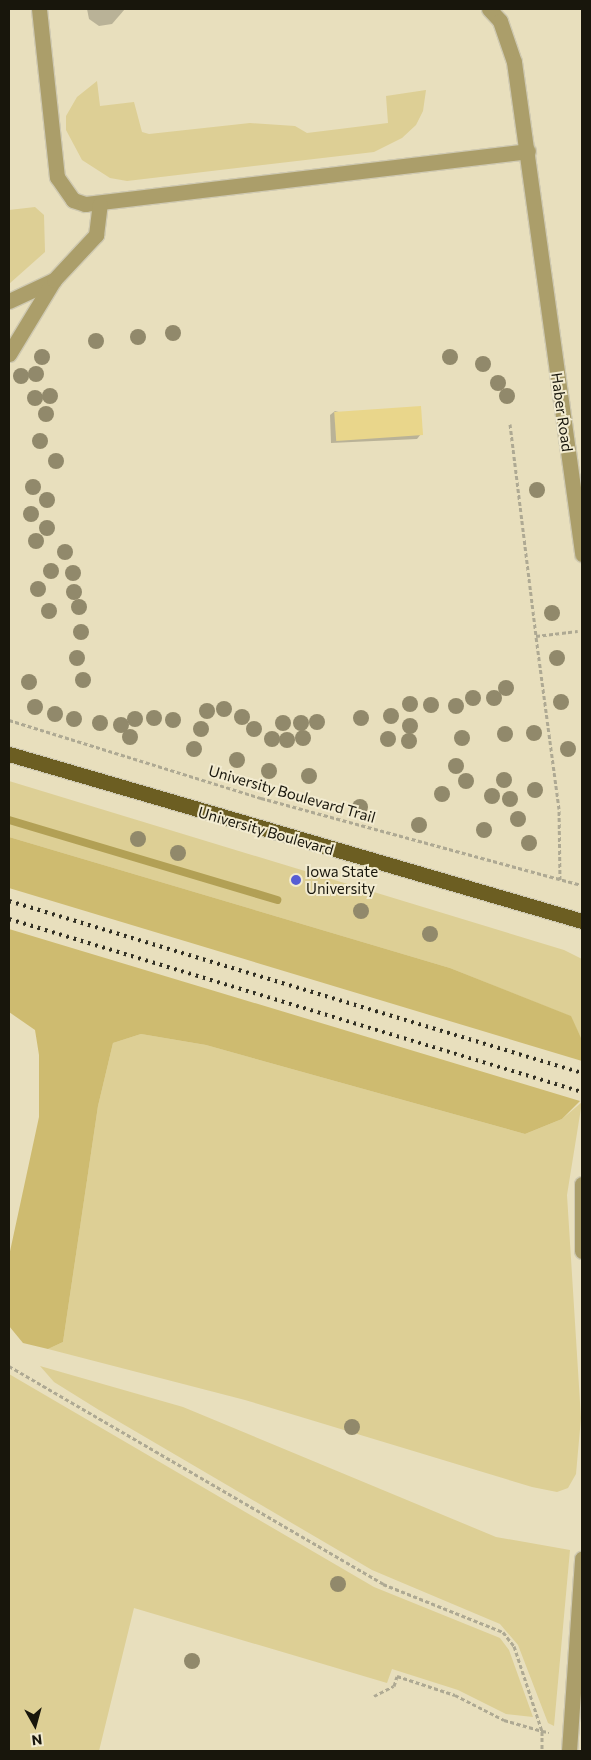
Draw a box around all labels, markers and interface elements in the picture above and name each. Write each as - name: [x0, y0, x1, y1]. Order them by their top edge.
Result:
- street label: Haber Road: [548, 371, 576, 453]
- street label: University Boulevard Trail: [206, 762, 378, 826]
- street label: University Boulevard: [196, 803, 336, 859]
- place label: Iowa State University: [306, 862, 378, 897]
- marker: Iowa State University: [290, 874, 302, 886]
- north arrow: [10, 1700, 60, 1750]
- text: N: [31, 1731, 43, 1749]

